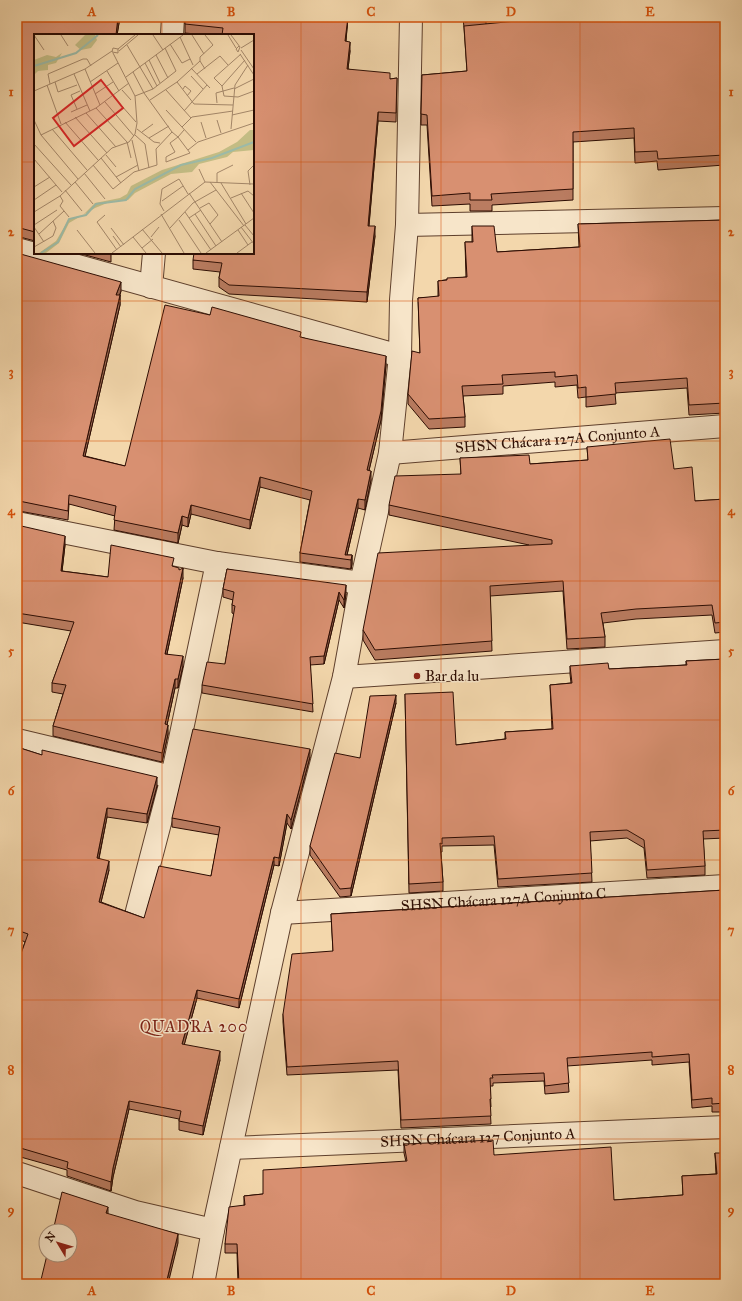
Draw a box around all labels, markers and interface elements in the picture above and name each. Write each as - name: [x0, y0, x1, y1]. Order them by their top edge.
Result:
- text: A: [87, 4, 97, 20]
- text: B: [227, 4, 236, 20]
- text: C: [367, 4, 376, 20]
- text: D: [506, 4, 516, 20]
- text: E: [645, 4, 655, 20]
- inset map: [34, 34, 254, 254]
- text: 1: [8, 84, 14, 100]
- text: 1: [728, 84, 734, 100]
- text: 2: [8, 224, 15, 240]
- text: 2: [728, 224, 735, 240]
- text: 3: [8, 364, 14, 380]
- text: 3: [728, 364, 734, 380]
- street label: SHSN Chácara 127A Conjunto A: [454, 422, 661, 457]
- text: 4: [7, 503, 15, 519]
- text: 4: [727, 503, 735, 519]
- text: 5: [8, 643, 15, 659]
- text: 5: [728, 643, 735, 659]
- place label: Bar da lu: [425, 667, 479, 685]
- marker: Bar da lu: [412, 671, 422, 681]
- text: 6: [8, 783, 16, 799]
- text: 6: [728, 783, 736, 799]
- street label: SHSN Chácara 127A Conjunto C: [400, 884, 607, 915]
- text: 7: [8, 922, 15, 938]
- text: 7: [728, 922, 735, 938]
- district label: QUADRA 200: [140, 1017, 248, 1036]
- text: 8: [8, 1062, 15, 1078]
- text: 8: [728, 1062, 735, 1078]
- street label: SHSN Chácara 127 Conjunto A: [380, 1124, 576, 1151]
- text: 9: [8, 1202, 15, 1218]
- text: 9: [728, 1202, 735, 1218]
- north arrow: [38, 1223, 78, 1263]
- text: N: [43, 1229, 59, 1245]
- text: A: [87, 1283, 97, 1299]
- text: B: [227, 1283, 236, 1299]
- text: C: [367, 1283, 376, 1299]
- text: D: [506, 1283, 516, 1299]
- text: E: [645, 1283, 655, 1299]

